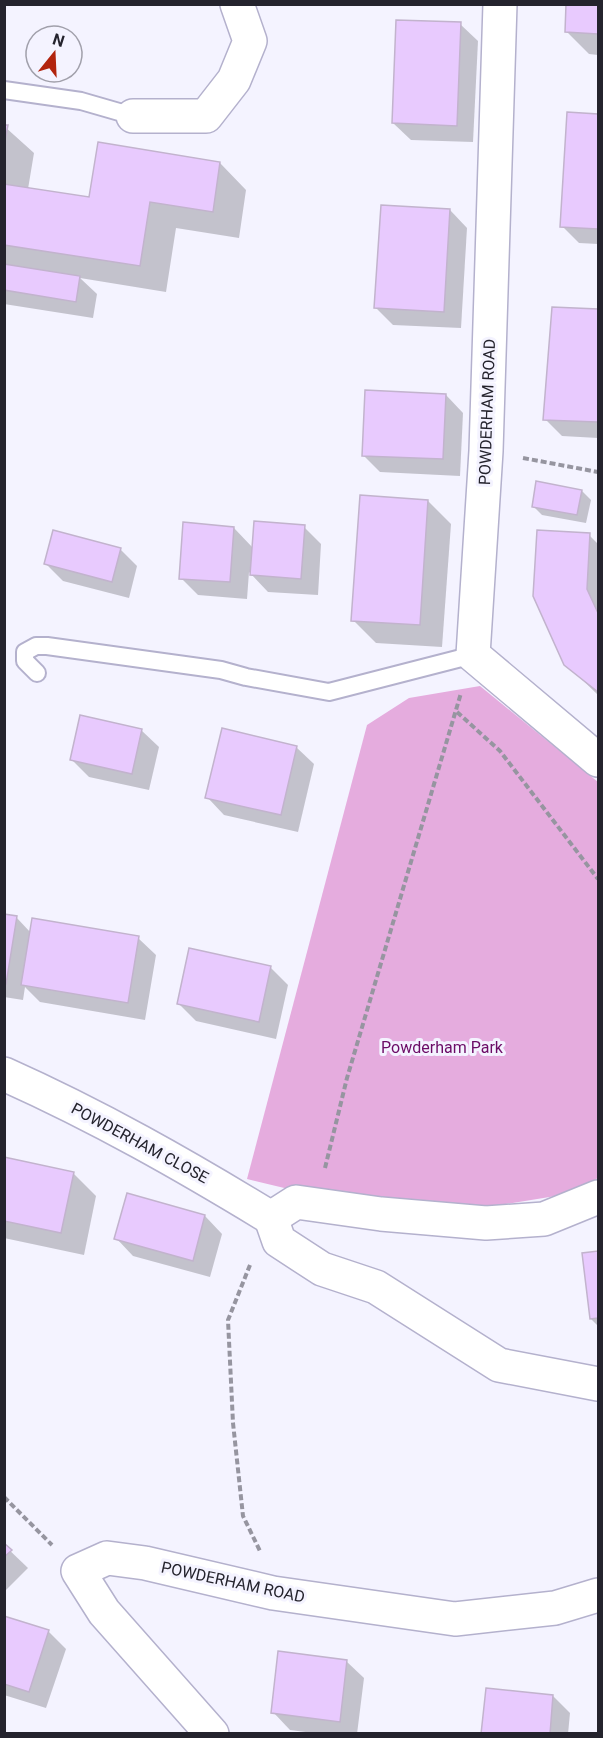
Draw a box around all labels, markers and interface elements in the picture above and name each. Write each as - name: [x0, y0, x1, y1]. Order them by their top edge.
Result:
- north arrow: [24, 24, 84, 84]
- text: N: [50, 29, 67, 51]
- street label: POWDERHAM ROAD: [475, 339, 499, 485]
- park label: Powderham Park: [381, 1038, 504, 1057]
- street label: POWDERHAM CLOSE: [68, 1099, 212, 1187]
- street label: POWDERHAM ROAD: [159, 1557, 307, 1607]

